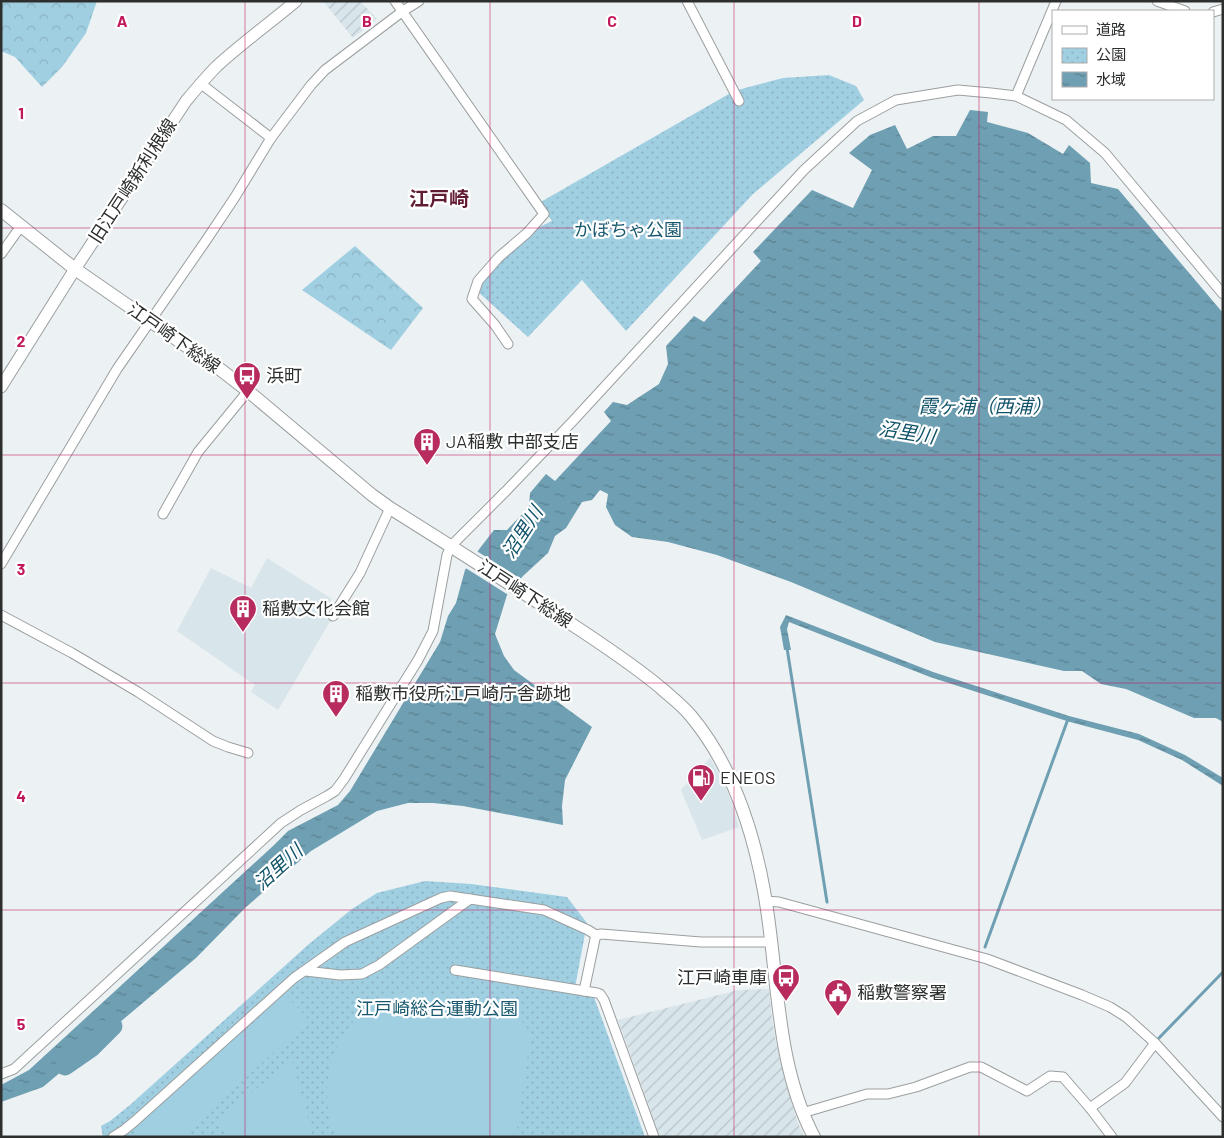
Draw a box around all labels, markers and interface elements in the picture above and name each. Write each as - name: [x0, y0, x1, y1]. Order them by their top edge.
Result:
- legend: [1052, 10, 1214, 100]
- text: A: [117, 11, 128, 30]
- text: B: [362, 11, 372, 30]
- text: C: [607, 11, 617, 30]
- text: D: [852, 11, 862, 30]
- text: 道路: [1096, 20, 1126, 38]
- text: 公園: [1096, 45, 1126, 63]
- text: 水域: [1096, 70, 1126, 88]
- text: 1: [18, 103, 24, 122]
- street label: 旧江戸崎新利根線: [84, 114, 181, 247]
- district label: 江戸崎: [409, 186, 469, 210]
- park label: かぼちゃ公園: [574, 218, 682, 240]
- street label: 江戸崎下総線: [124, 297, 225, 377]
- text: 2: [17, 331, 26, 350]
- bus stop icon: 浜町: [232, 361, 262, 400]
- place label: 浜町: [266, 364, 302, 386]
- water label: 霞ヶ浦（西浦）: [918, 394, 1052, 417]
- water label: 沼里川: [877, 416, 939, 448]
- building icon: JA稲敷 中部支店: [412, 427, 442, 466]
- place label: JA稲敷 中部支店: [446, 430, 579, 452]
- water label: 沼里川: [496, 500, 548, 562]
- street label: 江戸崎下総線: [474, 555, 577, 632]
- text: 3: [17, 559, 25, 578]
- building icon: 稲敷文化会館: [228, 594, 258, 633]
- place label: 稲敷文化会館: [262, 597, 370, 619]
- building icon: 稲敷市役所江戸崎庁舎跡地: [321, 679, 351, 718]
- place label: 稲敷市役所江戸崎庁舎跡地: [355, 682, 571, 704]
- fuel station icon: ENEOS: [686, 763, 716, 802]
- place label: ENEOS: [720, 766, 775, 788]
- text: 4: [16, 786, 26, 805]
- water label: 沼里川: [249, 838, 308, 894]
- bus stop icon: 江戸崎車庫: [771, 963, 801, 1002]
- place label: 江戸崎車庫: [677, 966, 767, 988]
- public building icon: 稲敷警察署: [823, 978, 853, 1017]
- place label: 稲敷警察署: [857, 981, 947, 1003]
- park label: 江戸崎総合運動公園: [356, 997, 518, 1019]
- text: 5: [17, 1014, 26, 1033]

